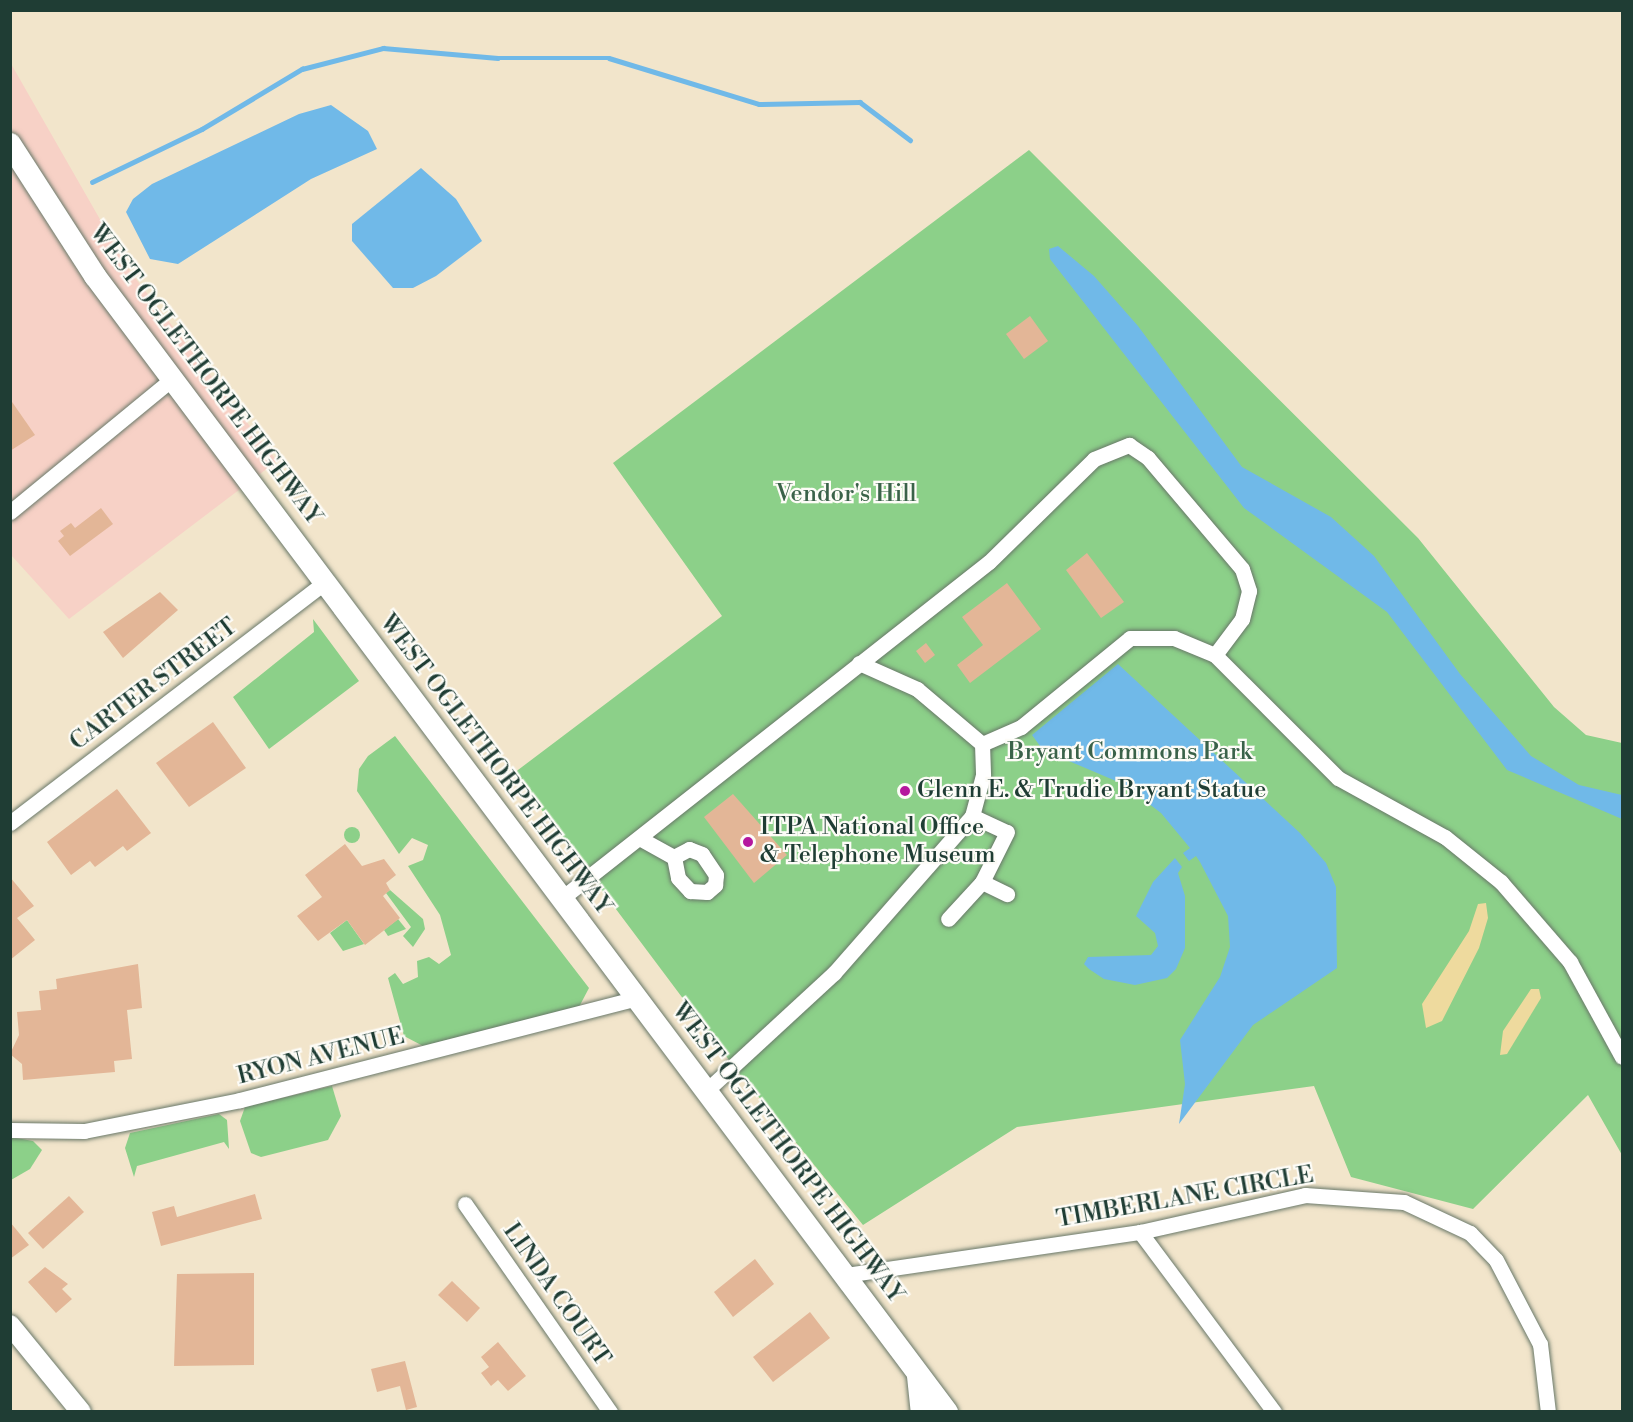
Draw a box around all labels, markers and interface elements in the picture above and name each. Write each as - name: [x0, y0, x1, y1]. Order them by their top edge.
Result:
- street label: WEST OGLETHORPE HIGHWAY: [83, 219, 327, 531]
- park label: Vendor's Hill: [775, 481, 917, 509]
- street label: WEST OGLETHORPE HIGHWAY: [373, 609, 617, 921]
- street label: CARTER STREET: [65, 613, 243, 757]
- park label: Bryant Commons Park: [1008, 739, 1252, 767]
- place label: Glenn E. & Trudie Bryant Statue: [917, 777, 1266, 805]
- marker: Glenn E. & Trudie Bryant Statue: [898, 784, 912, 798]
- place label: ITPA National Office & Telephone Museum: [760, 814, 995, 870]
- marker: ITPA National Office & Telephone Museum: [741, 835, 755, 849]
- street label: WEST OGLETHORPE HIGHWAY: [665, 997, 909, 1309]
- street label: RYON AVENUE: [234, 1022, 408, 1092]
- street label: TIMBERLANE CIRCLE: [1054, 1161, 1316, 1235]
- street label: LINDA COURT: [496, 1218, 616, 1372]

